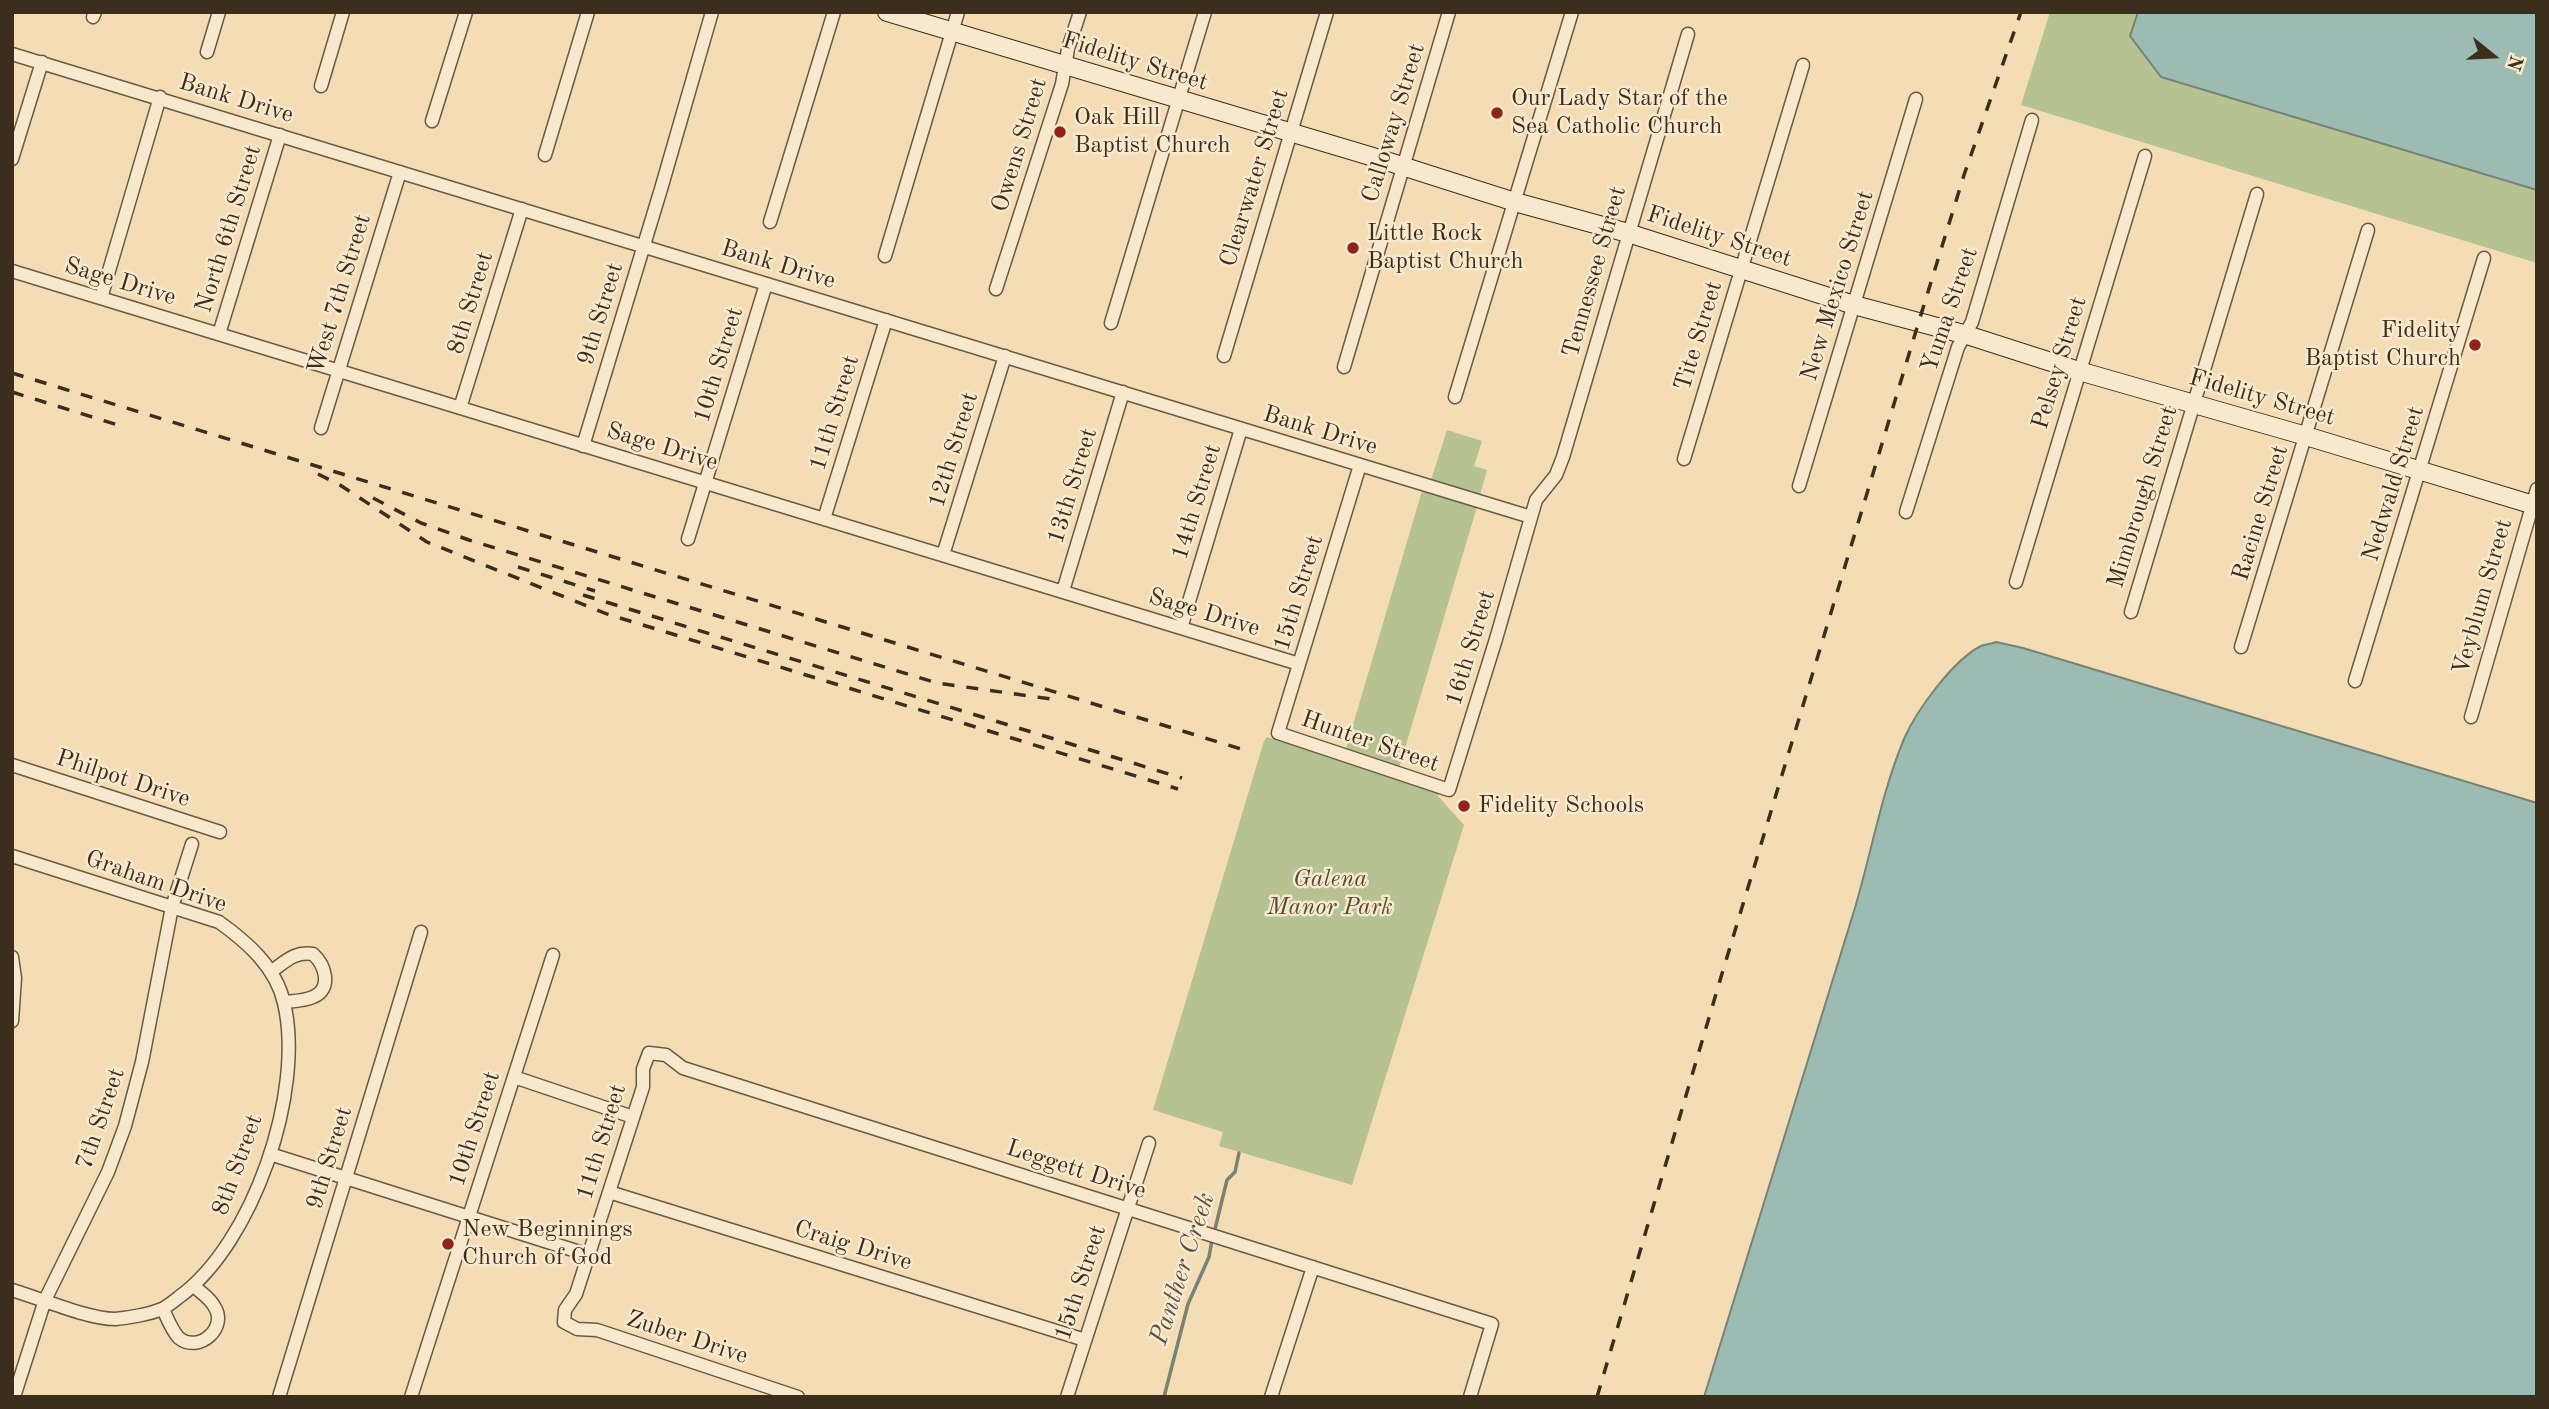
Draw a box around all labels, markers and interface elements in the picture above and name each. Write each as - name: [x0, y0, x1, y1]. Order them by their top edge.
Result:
- north arrow: [2458, 21, 2528, 91]
- street label: Fidelity Street: [1059, 26, 1211, 98]
- street label: Calloway Street: [1356, 40, 1432, 206]
- text: N: [2502, 53, 2525, 72]
- street label: Bank Drive: [175, 68, 297, 130]
- street label: Owens Street: [986, 74, 1054, 216]
- place label: Our Lady Star of the Sea Catholic Church: [1511, 85, 1728, 141]
- street label: Clearwater Street: [1214, 86, 1296, 270]
- place label: Oak Hill Baptist Church: [1074, 104, 1231, 160]
- marker: Our Lady Star of the Sea Catholic Church: [1489, 105, 1505, 121]
- marker: Oak Hill Baptist Church: [1052, 124, 1068, 140]
- street label: North 6th Street: [190, 142, 268, 316]
- street label: Tennessee Street: [1557, 183, 1633, 361]
- street label: New Mexico Street: [1795, 187, 1881, 385]
- street label: Fidelity Street: [1643, 200, 1795, 274]
- street label: West 7th Street: [302, 211, 378, 377]
- place label: Little Rock Baptist Church: [1367, 220, 1524, 276]
- street label: Bank Drive: [717, 234, 839, 296]
- marker: Little Rock Baptist Church: [1345, 240, 1361, 256]
- street label: Yuma Street: [1915, 243, 1985, 377]
- street label: 8th Street: [442, 248, 500, 358]
- street label: Sage Drive: [61, 251, 179, 313]
- street label: 9th Street: [572, 259, 630, 369]
- street label: Tite Street: [1669, 278, 1729, 394]
- street label: Pelsey Street: [2026, 293, 2094, 433]
- street label: 10th Street: [688, 304, 750, 426]
- place label: Fidelity Baptist Church: [2304, 317, 2461, 373]
- marker: Fidelity Baptist Church: [2467, 337, 2483, 353]
- street label: 11th Street: [804, 352, 866, 474]
- street label: Fidelity Street: [2186, 363, 2338, 433]
- street label: 12th Street: [923, 389, 985, 511]
- street label: Bank Drive: [1259, 400, 1381, 462]
- street label: Mimbrough Street: [2102, 402, 2184, 592]
- street label: Nedwald Street: [2357, 403, 2431, 565]
- street label: Sage Drive: [603, 416, 721, 478]
- street label: 13th Street: [1042, 425, 1104, 547]
- street label: 14th Street: [1166, 441, 1228, 563]
- street label: Racine Street: [2227, 442, 2295, 584]
- street label: Veyblum Street: [2447, 516, 2519, 678]
- street label: 15th Street: [1268, 532, 1330, 654]
- street label: Sage Drive: [1145, 582, 1263, 644]
- street label: 16th Street: [1440, 587, 1502, 709]
- street label: Hunter Street: [1297, 705, 1443, 779]
- street label: Philpot Drive: [52, 744, 194, 814]
- place label: Fidelity Schools: [1478, 792, 1644, 820]
- marker: Fidelity Schools: [1456, 798, 1472, 814]
- street label: Graham Drive: [82, 844, 230, 920]
- park label: Galena Manor Park: [1267, 866, 1393, 922]
- street label: 7th Street: [70, 1064, 132, 1174]
- street label: 10th Street: [443, 1068, 507, 1190]
- street label: 11th Street: [571, 1081, 633, 1203]
- street label: 9th Street: [301, 1103, 359, 1213]
- street label: 8th Street: [206, 1110, 270, 1220]
- street label: Leggett Drive: [1002, 1134, 1150, 1206]
- water label: Panther Creek: [1144, 1189, 1222, 1349]
- street label: Craig Drive: [791, 1214, 915, 1278]
- place label: New Beginnings Church of God: [462, 1216, 633, 1272]
- street label: 15th Street: [1049, 1222, 1113, 1344]
- marker: New Beginnings Church of God: [440, 1236, 456, 1252]
- street label: Zuber Drive: [623, 1305, 751, 1371]

